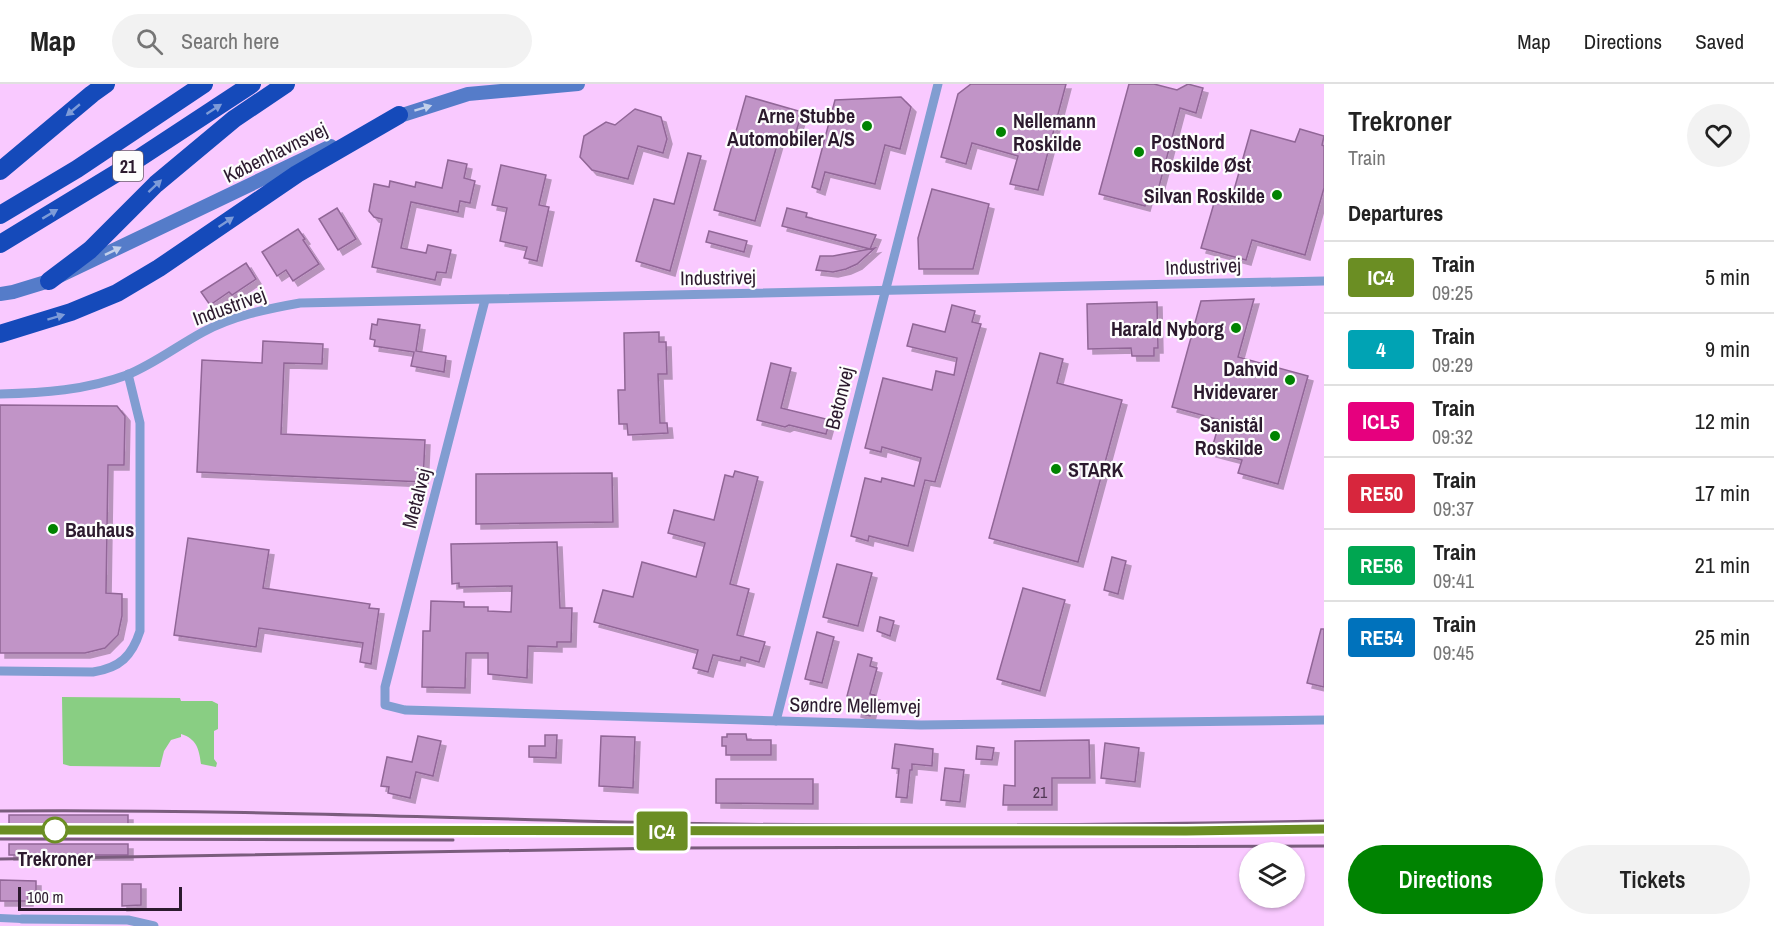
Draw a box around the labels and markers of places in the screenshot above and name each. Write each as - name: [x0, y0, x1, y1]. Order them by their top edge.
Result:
- place label: Arne Stubbe Automobiler A/S: [727, 102, 855, 152]
- place label: Nellemann Roskilde: [1013, 107, 1096, 157]
- marker: Arne Stubbe Automobiler A/S: [860, 119, 874, 133]
- marker: Nellemann Roskilde: [994, 125, 1008, 139]
- place label: PostNord Roskilde Øst: [1151, 128, 1252, 178]
- marker: PostNord Roskilde Øst: [1132, 145, 1146, 159]
- place label: Silvan Roskilde: [1144, 182, 1265, 209]
- marker: Silvan Roskilde: [1270, 188, 1284, 202]
- place label: Harald Nyborg: [1111, 315, 1224, 342]
- marker: Harald Nyborg: [1229, 321, 1243, 335]
- place label: Dahvid Hvidevarer: [1193, 355, 1279, 405]
- marker: Dahvid Hvidevarer: [1283, 373, 1297, 387]
- place label: Sanistål Roskilde: [1195, 411, 1263, 461]
- marker: Sanistål Roskilde: [1268, 429, 1282, 443]
- place label: STARK: [1068, 456, 1123, 483]
- marker: STARK: [1049, 462, 1063, 476]
- place label: Bauhaus: [65, 516, 134, 543]
- marker: Bauhaus: [46, 522, 60, 536]
- marker: Trekroner: [42, 817, 68, 843]
- place label: Trekroner: [17, 845, 93, 872]

